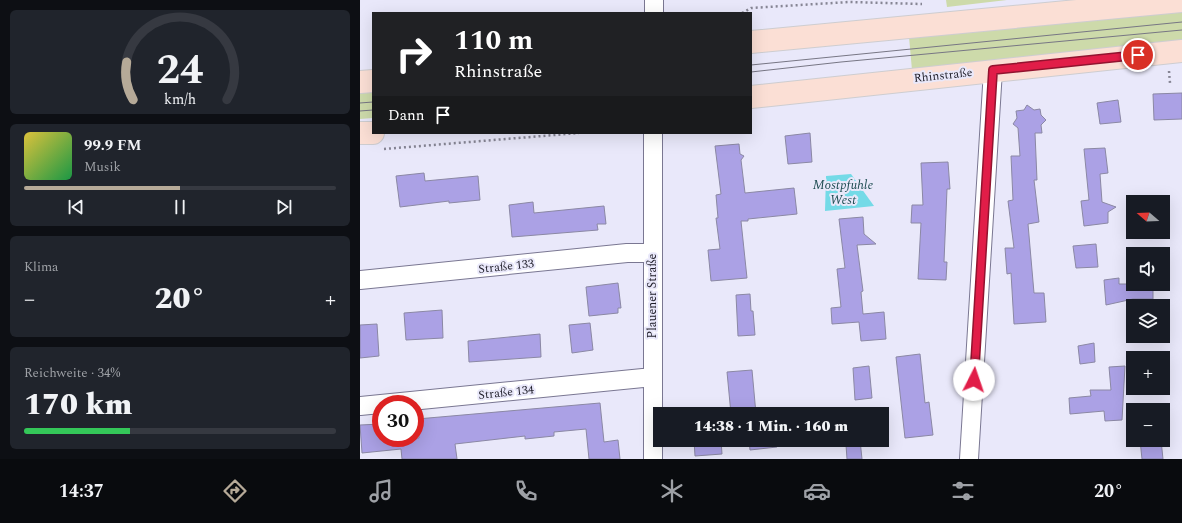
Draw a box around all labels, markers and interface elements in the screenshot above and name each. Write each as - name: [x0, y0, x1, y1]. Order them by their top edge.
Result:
- text: 110 m: [454, 19, 533, 62]
- icon: right: [388, 28, 440, 80]
- pin: [1121, 38, 1155, 72]
- text: 24: [157, 39, 203, 102]
- icon: arrive: [1127, 44, 1149, 66]
- text: Rhinstraße: [454, 58, 542, 85]
- street label: Rhinstraße: [913, 63, 973, 88]
- text: km/h: [164, 89, 196, 111]
- text: Dann: [388, 104, 424, 127]
- icon: arrive: [432, 104, 454, 126]
- text: 99.9 FM: [84, 134, 141, 157]
- text: Musik: [84, 157, 121, 177]
- water label: Mostpfuhle West: [813, 175, 873, 210]
- north arrow: [1126, 195, 1170, 239]
- map controls: [1126, 195, 1170, 447]
- icon: previous: [65, 196, 87, 218]
- icon: pause: [169, 196, 191, 218]
- icon: next: [273, 196, 295, 218]
- button: sound: [1126, 247, 1170, 291]
- street label: Plauener Straße: [643, 253, 662, 338]
- street label: Straße 133: [477, 254, 535, 279]
- text: Klima: [24, 257, 58, 277]
- text: 20°: [155, 276, 206, 322]
- text: −: [24, 283, 35, 316]
- text: +: [325, 283, 336, 316]
- button: layers: [1126, 299, 1170, 343]
- button: +: [1126, 351, 1170, 395]
- position arrow: [953, 359, 995, 401]
- text: Reichweite · 34%: [24, 363, 120, 383]
- street label: Straße 134: [477, 380, 535, 405]
- text: 170 km: [24, 382, 132, 428]
- speed limit sign: 30: [372, 395, 424, 447]
- button: −: [1126, 403, 1170, 447]
- text: 14:38 · 1 Min. · 160 m: [694, 415, 848, 438]
- icon: directions: [221, 477, 249, 505]
- icon: music: [367, 477, 395, 505]
- icon: phone: [512, 477, 540, 505]
- icon: climate: [658, 477, 686, 505]
- icon: car: [803, 477, 831, 505]
- icon: filters: [949, 477, 977, 505]
- text: 14:37: [59, 478, 104, 505]
- text: 20°: [1094, 478, 1123, 505]

